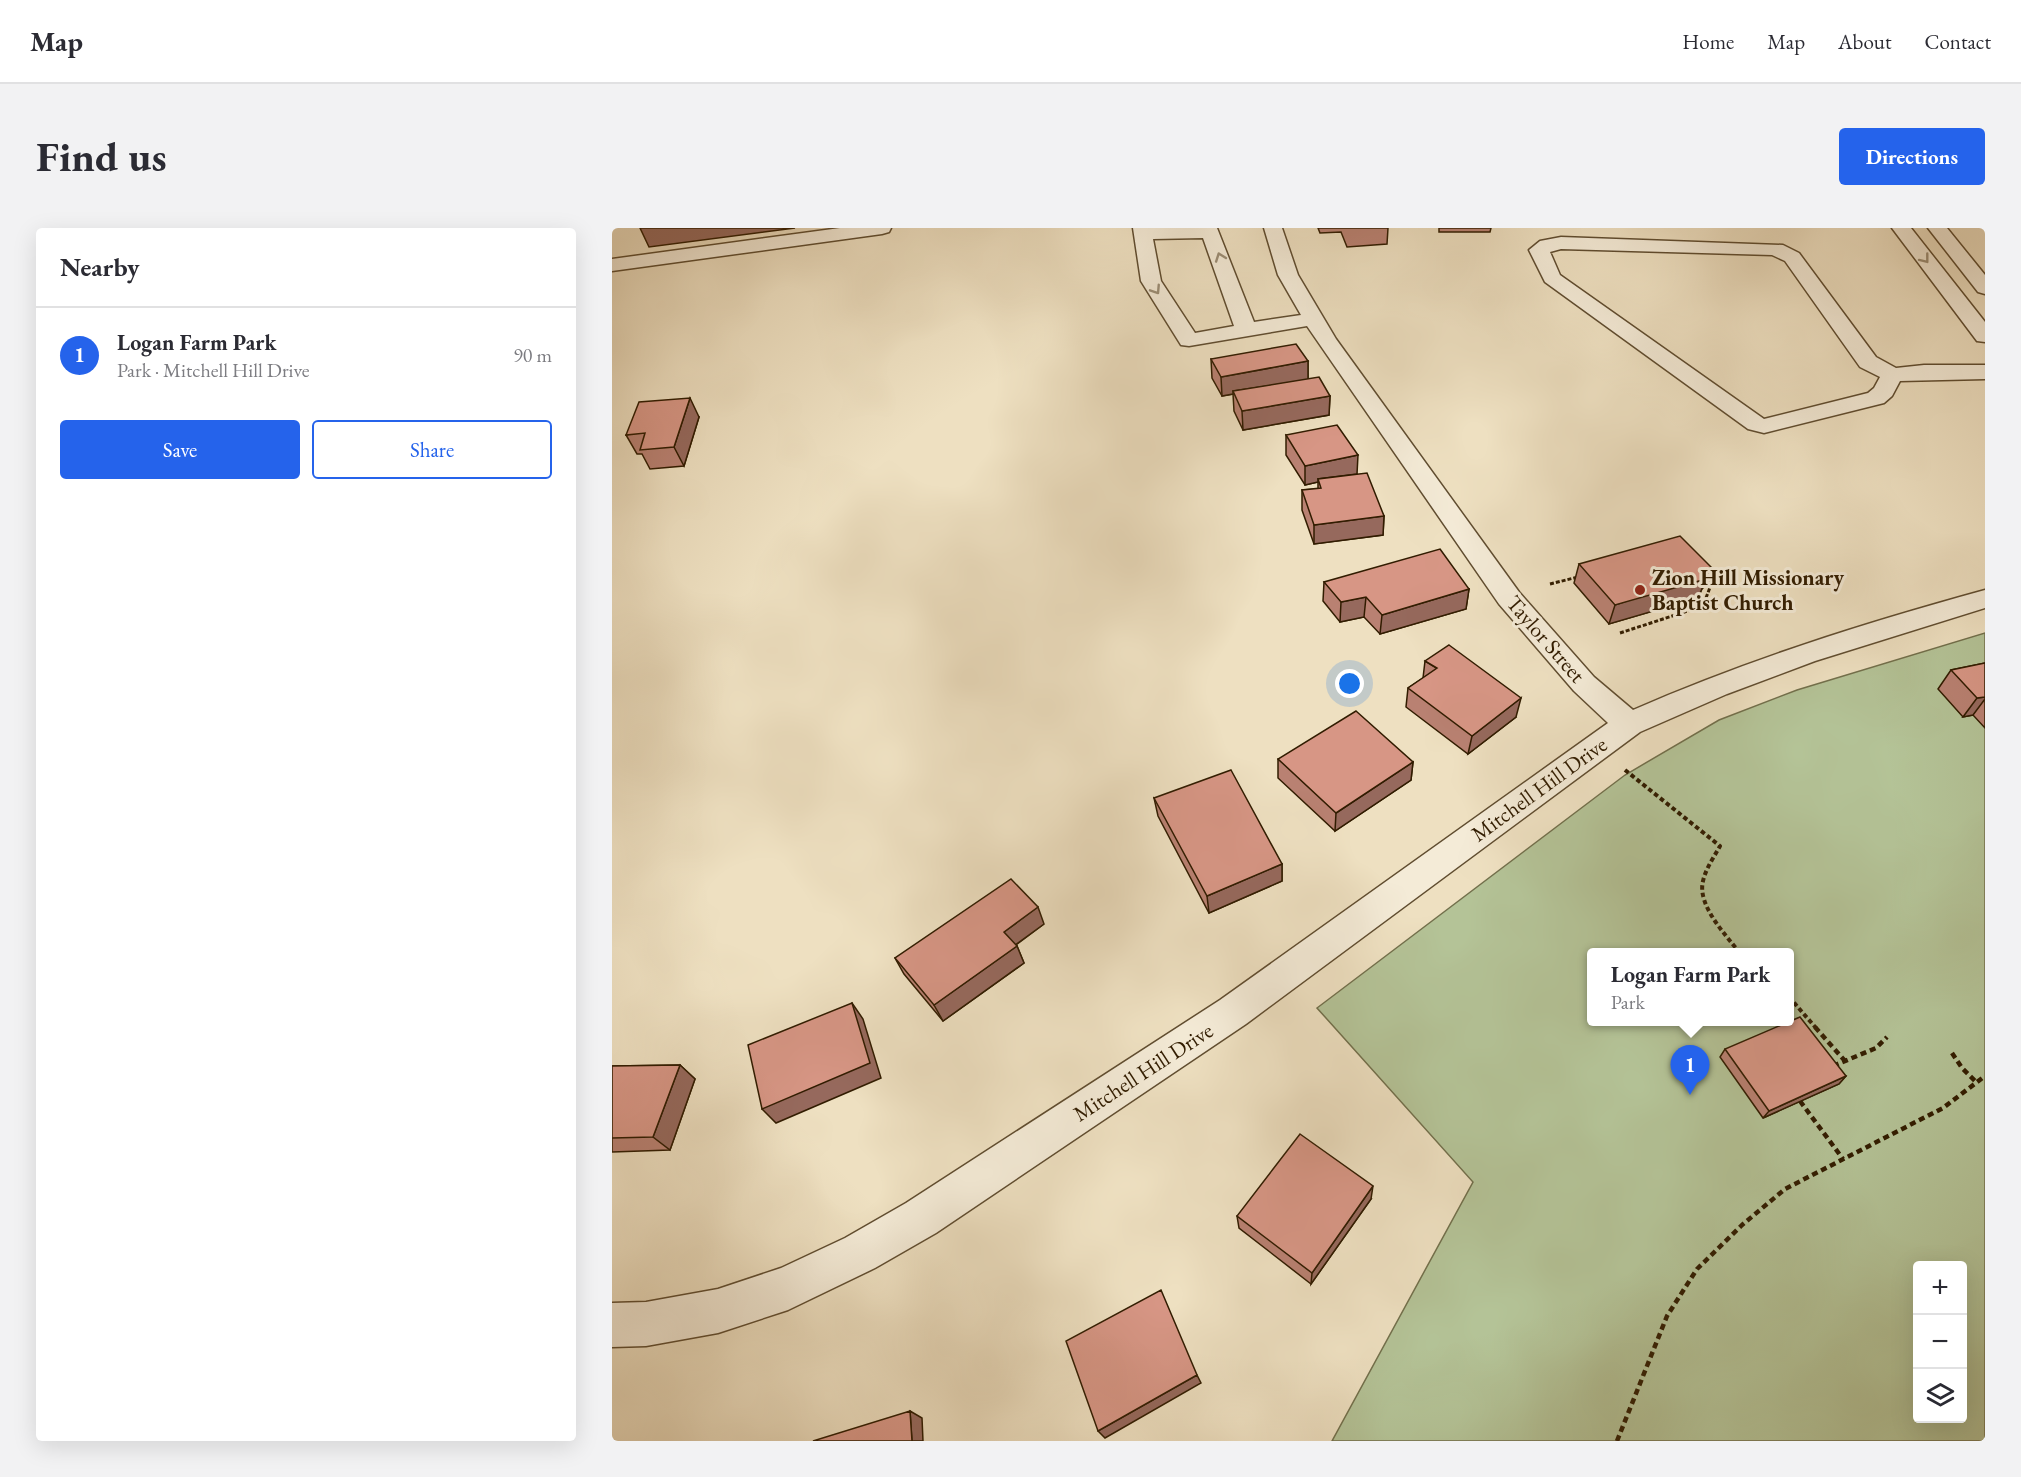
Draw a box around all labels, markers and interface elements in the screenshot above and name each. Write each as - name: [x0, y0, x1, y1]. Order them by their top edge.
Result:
- text: Map: [30, 23, 83, 59]
- text: Home: [1682, 28, 1734, 55]
- text: Map: [1767, 28, 1805, 55]
- text: About: [1838, 28, 1891, 55]
- text: Contact: [1924, 28, 1991, 55]
- button: Directions: [1839, 128, 1985, 185]
- text: Find us: [36, 129, 167, 184]
- text: Nearby: [60, 250, 140, 284]
- one-way arrow: [1214, 252, 1227, 263]
- one-way arrow: [1918, 252, 1929, 263]
- one-way arrow: [1149, 283, 1160, 294]
- text: Logan Farm Park: [117, 328, 276, 357]
- text: 1: [74, 342, 85, 368]
- text: 90 m: [513, 342, 552, 368]
- text: Park · Mitchell Hill Drive: [117, 357, 310, 383]
- button: Save: [60, 420, 300, 479]
- button: Share: [312, 420, 552, 479]
- place label: Zion Hill Missionary Baptist Church: [1652, 563, 1844, 617]
- marker: Zion Hill Missionary Baptist Church: [1633, 583, 1647, 597]
- street label: Taylor Street: [1500, 589, 1592, 689]
- your location: [1335, 669, 1364, 698]
- street label: Mitchell Hill Drive: [1465, 730, 1613, 848]
- popup: [1587, 948, 1794, 1026]
- text: Logan Farm Park: [1611, 960, 1770, 989]
- text: Park: [1611, 989, 1645, 1015]
- street label: Mitchell Hill Drive: [1068, 1016, 1219, 1128]
- pin: 1: [1670, 1046, 1710, 1095]
- map controls: [1913, 1261, 1967, 1423]
- button: +: [1913, 1261, 1967, 1315]
- button: −: [1913, 1315, 1967, 1369]
- button: layers: [1913, 1369, 1967, 1423]

